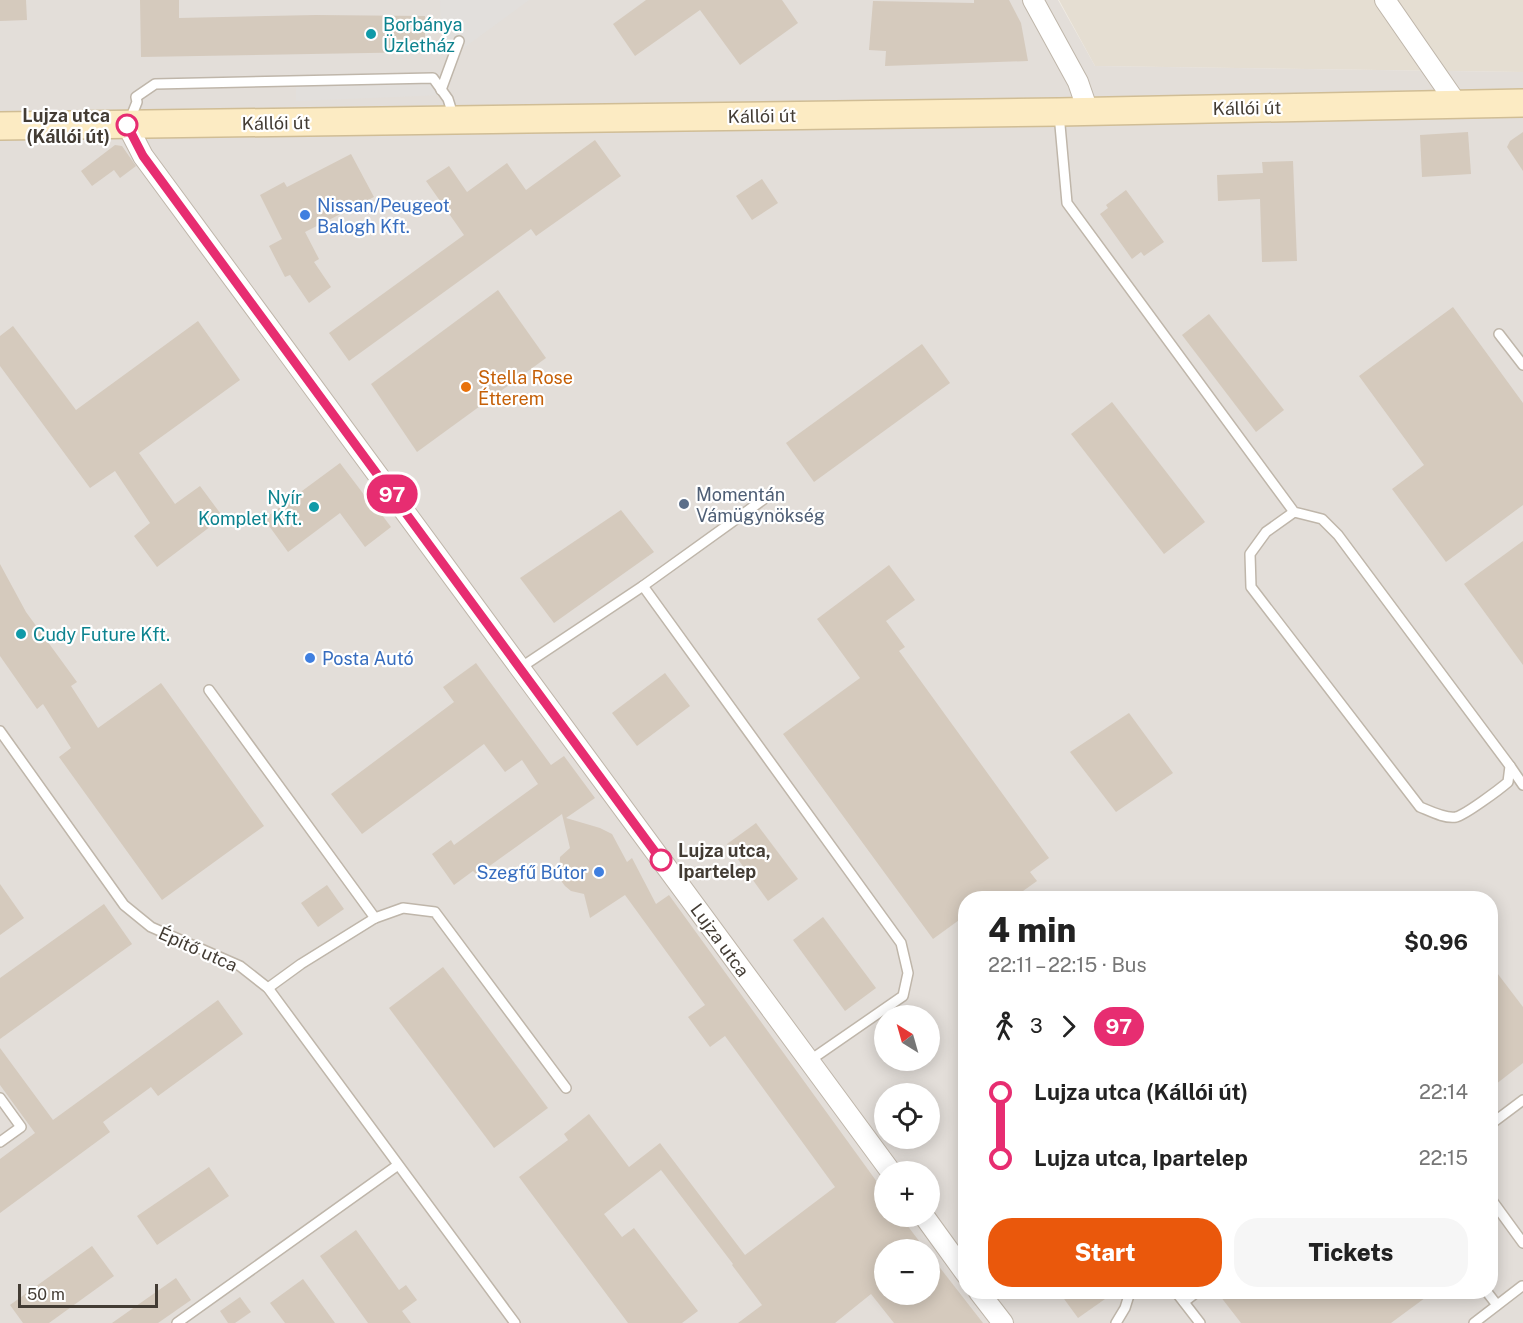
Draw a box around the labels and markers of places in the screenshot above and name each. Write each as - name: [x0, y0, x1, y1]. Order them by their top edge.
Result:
- place label: Borbánya Üzletház: [383, 14, 462, 56]
- marker: Borbánya Üzletház: [364, 27, 378, 41]
- place label: Lujza utca (Kállói út): [22, 105, 110, 147]
- marker: Lujza utca (Kállói út): [116, 114, 138, 136]
- place label: Nissan/Peugeot Balogh Kft.: [317, 195, 450, 237]
- marker: Nissan/Peugeot Balogh Kft.: [298, 208, 312, 222]
- place label: Stella Rose Étterem: [478, 367, 573, 409]
- marker: Stella Rose Étterem: [459, 380, 473, 394]
- place label: Momentán Vámügynökség: [696, 484, 825, 526]
- place label: Nyír Komplet Kft.: [198, 487, 302, 529]
- marker: Momentán Vámügynökség: [677, 497, 691, 511]
- marker: Nyír Komplet Kft.: [307, 500, 321, 514]
- place label: Cudy Future Kft.: [33, 624, 170, 645]
- marker: Cudy Future Kft.: [14, 627, 28, 641]
- place label: Posta Autó: [322, 648, 414, 669]
- marker: Posta Autó: [303, 651, 317, 665]
- place label: Lujza utca, Ipartelep: [678, 840, 771, 882]
- marker: Lujza utca, Ipartelep: [650, 849, 672, 871]
- place label: Szegfű Bútor: [477, 862, 587, 883]
- marker: Szegfű Bútor: [592, 865, 606, 879]

